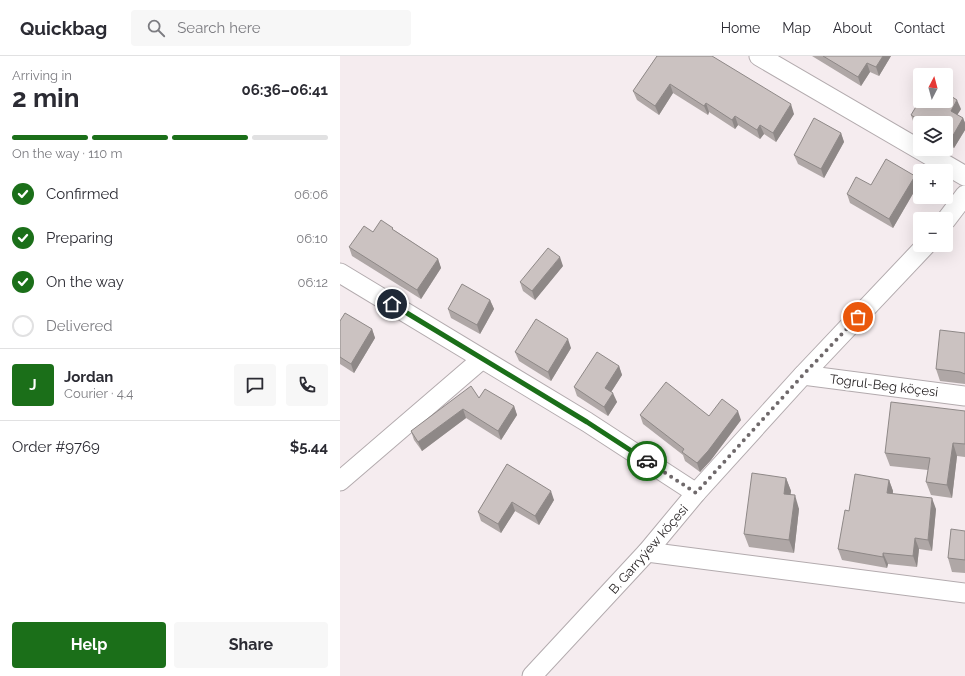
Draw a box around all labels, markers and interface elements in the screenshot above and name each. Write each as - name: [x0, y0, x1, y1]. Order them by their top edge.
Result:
- search box: [131, 10, 411, 46]
- text: Quickbag: [20, 17, 107, 39]
- icon: search: [145, 17, 167, 39]
- text: Search here: [177, 19, 261, 37]
- text: Home: [721, 20, 760, 36]
- text: Map: [782, 20, 811, 36]
- text: About: [833, 20, 872, 36]
- text: Contact: [894, 20, 945, 36]
- text: Arriving in: [12, 68, 72, 83]
- north arrow: [913, 68, 953, 108]
- map controls: [913, 68, 953, 252]
- text: 06:36–06:41: [241, 81, 328, 99]
- text: 2 min: [12, 83, 79, 113]
- button: layers: [913, 116, 953, 156]
- text: On the way · 110 m: [12, 146, 123, 161]
- button: +: [913, 164, 953, 204]
- icon: check: [12, 183, 34, 205]
- text: Confirmed: [46, 185, 119, 203]
- text: 06:06: [294, 187, 328, 202]
- button: −: [913, 212, 953, 252]
- icon: check: [12, 227, 34, 249]
- text: Preparing: [46, 229, 113, 247]
- text: 06:10: [296, 231, 328, 246]
- icon: check: [12, 271, 34, 293]
- text: On the way: [46, 273, 124, 291]
- text: 06:12: [297, 275, 328, 290]
- pin: [375, 287, 409, 321]
- icon: home: [381, 293, 403, 315]
- pin: [841, 300, 875, 334]
- icon: bag: [847, 306, 869, 328]
- text: Delivered: [46, 317, 113, 335]
- button: chat: [234, 364, 276, 406]
- button: phone: [286, 364, 328, 406]
- text: Jordan: [64, 368, 113, 386]
- street label: Togrul-Beg köçesi: [829, 371, 939, 400]
- text: J: [29, 376, 37, 394]
- text: Courier · 4.4: [64, 386, 133, 401]
- text: Order #9769: [12, 438, 100, 456]
- text: $5.44: [290, 438, 328, 456]
- courier: [627, 441, 667, 481]
- icon: car: [636, 450, 658, 472]
- street label: B. Garryýew köçesi: [606, 502, 691, 597]
- button: Help: [12, 622, 166, 668]
- button: Share: [174, 622, 328, 668]

